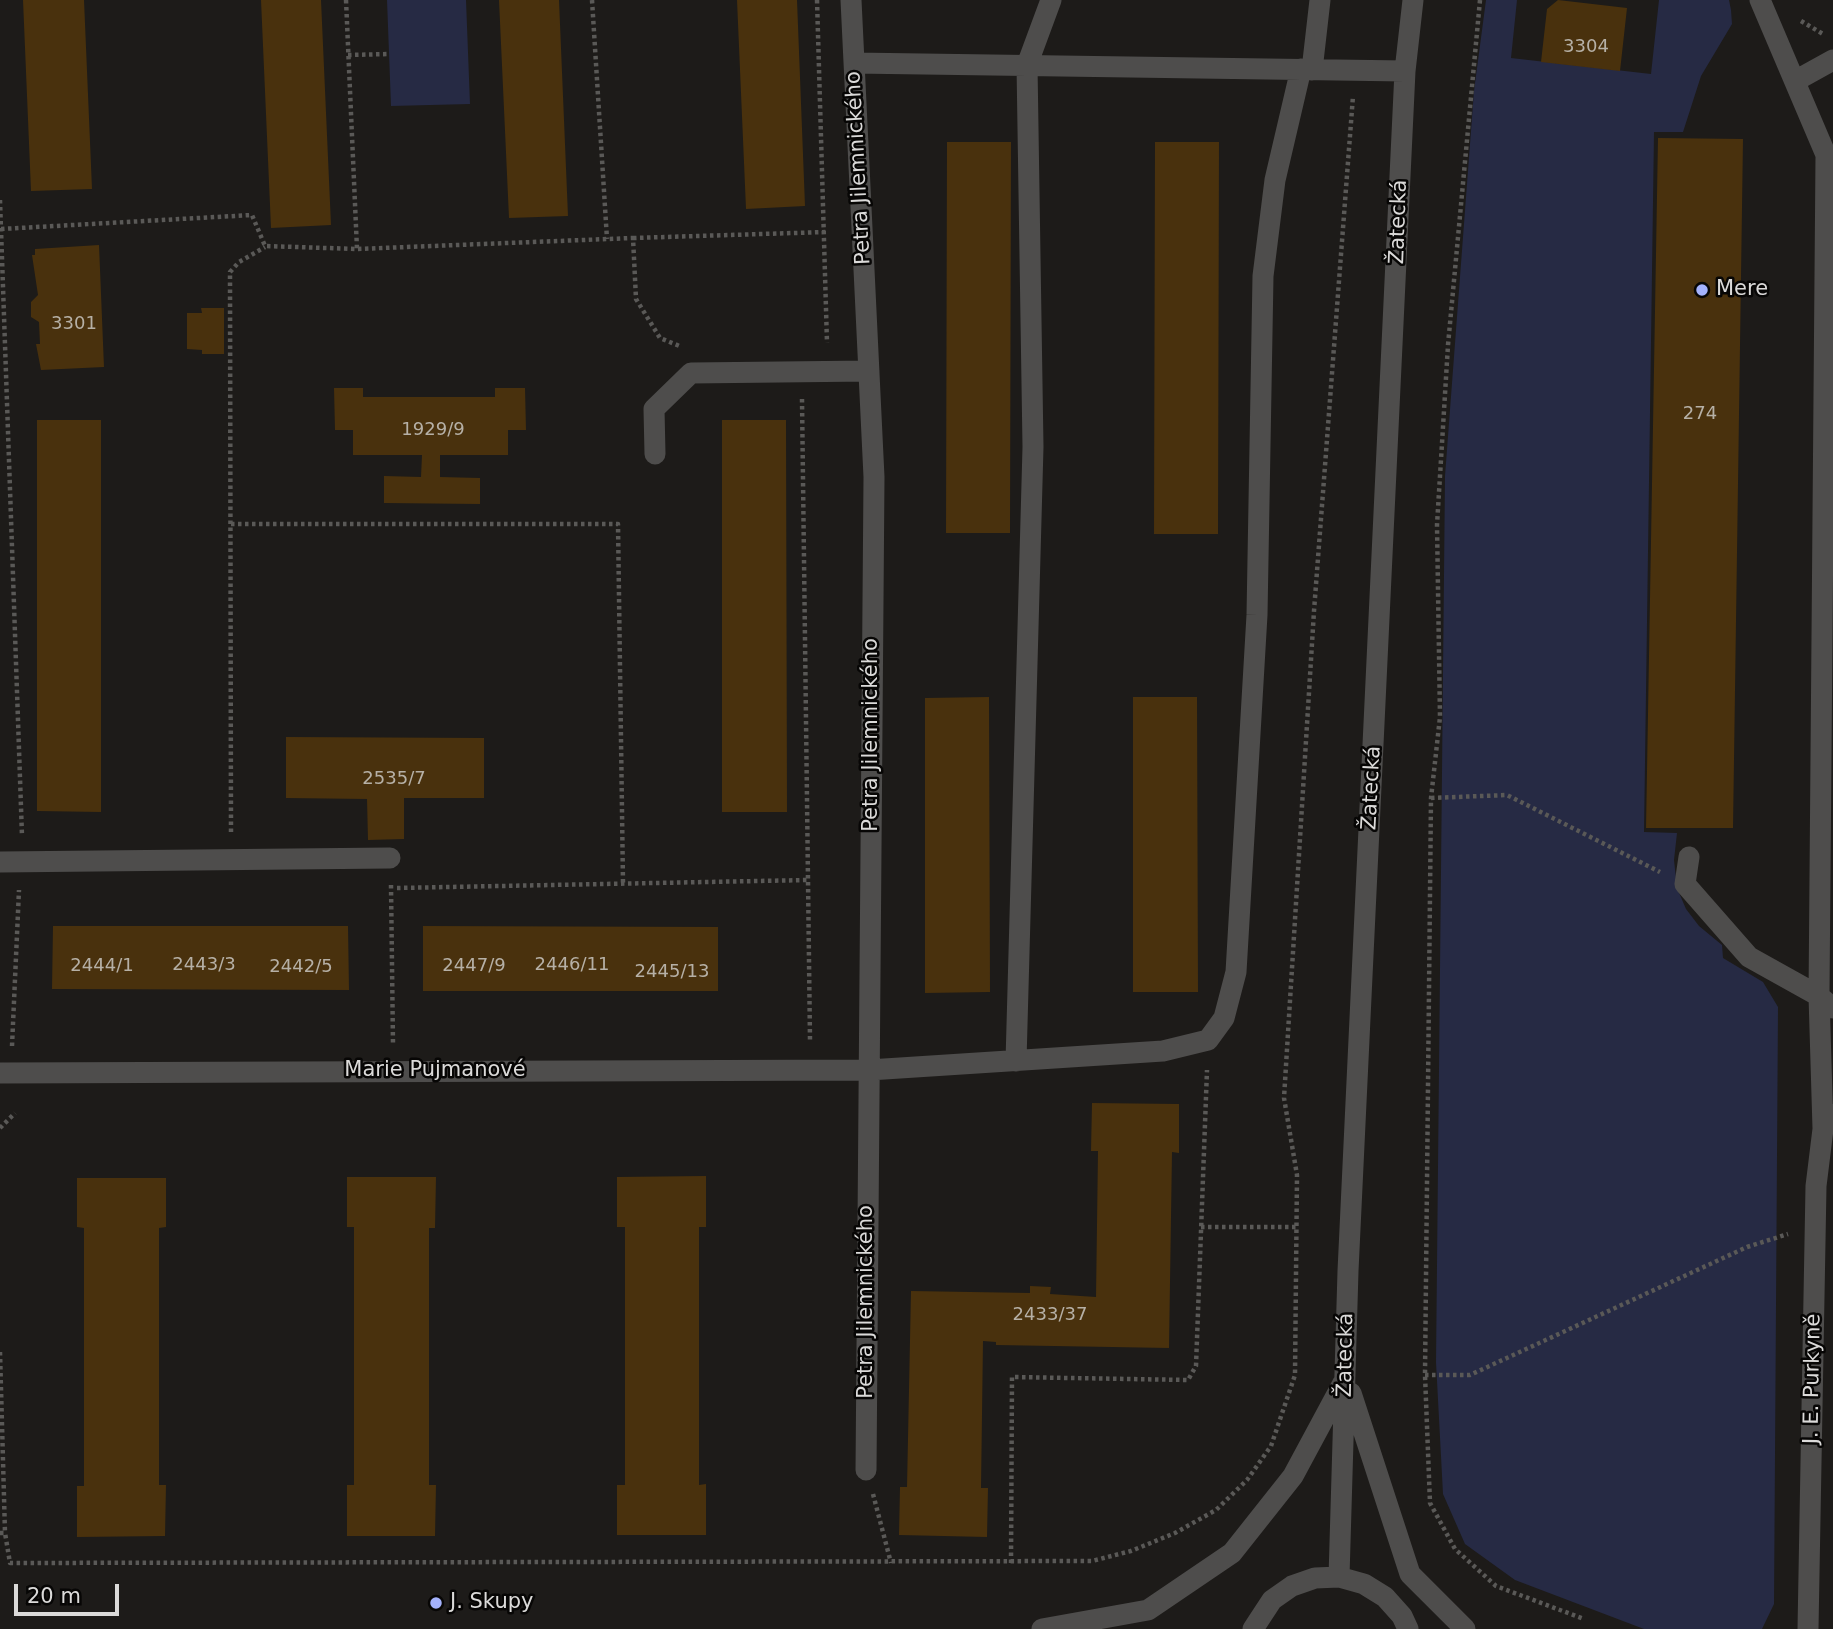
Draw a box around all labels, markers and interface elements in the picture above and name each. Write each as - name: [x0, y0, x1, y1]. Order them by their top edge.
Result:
- house number: 3304: [1563, 36, 1609, 58]
- street label: Petra Jilemnického: [841, 71, 877, 265]
- street label: Žatecká: [1385, 179, 1413, 265]
- place label: Mere: [1716, 277, 1768, 303]
- marker: Mere: [1694, 282, 1710, 298]
- house number: 3301: [51, 313, 97, 335]
- house number: 274: [1683, 403, 1717, 425]
- house number: 1929/9: [401, 419, 465, 441]
- street label: Petra Jilemnického: [859, 638, 885, 832]
- street label: Žatecká: [1357, 745, 1387, 831]
- house number: 2535/7: [362, 768, 426, 790]
- house number: 2443/3: [172, 954, 236, 976]
- house number: 2446/11: [535, 954, 609, 976]
- house number: 2444/1: [70, 955, 134, 977]
- house number: 2447/9: [442, 955, 506, 977]
- house number: 2442/5: [269, 956, 333, 978]
- house number: 2445/13: [635, 961, 709, 983]
- street label: Marie Pujmanové: [344, 1058, 526, 1084]
- street label: Petra Jilemnického: [854, 1205, 880, 1399]
- house number: 2433/37: [1013, 1304, 1087, 1326]
- street label: Žatecká: [1333, 1312, 1359, 1398]
- street label: J. E. Purkyně: [1799, 1314, 1827, 1444]
- scale bar: [18, 1570, 122, 1614]
- text: 20 m: [27, 1584, 81, 1608]
- place label: J. Skupy: [450, 1590, 533, 1616]
- marker: J. Skupy: [428, 1595, 444, 1611]

